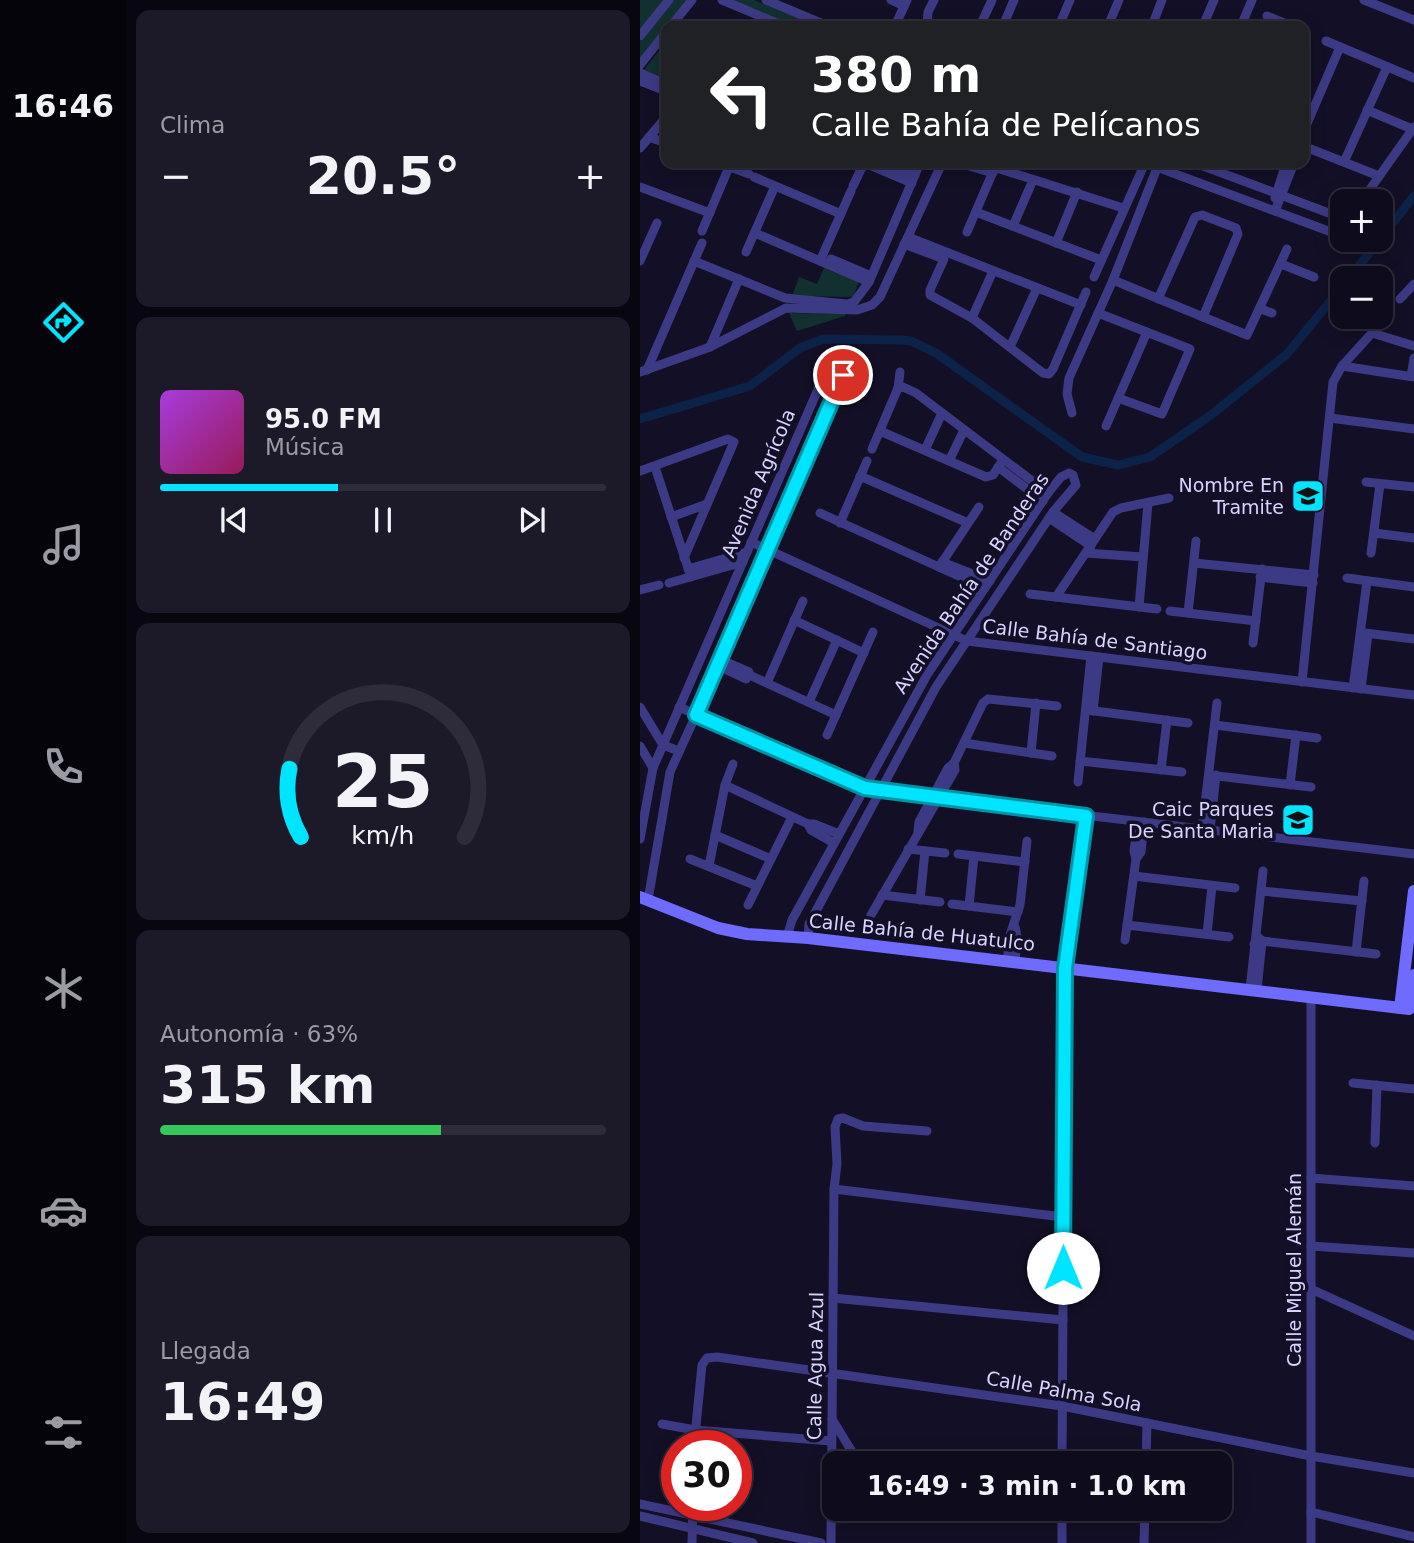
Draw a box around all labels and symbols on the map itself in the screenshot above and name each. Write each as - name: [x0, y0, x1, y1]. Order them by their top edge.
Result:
- pin: [813, 345, 873, 405]
- street label: Avenida Agrícola: [717, 406, 799, 560]
- street label: Avenida Bahía de Banderas: [889, 469, 1053, 697]
- place label: Nombre En Tramite: [1178, 474, 1284, 518]
- school or university icon: Nombre En Tramite: [1289, 477, 1327, 515]
- street label: Calle Bahía de Santiago: [981, 614, 1209, 664]
- place label: Caic Parques De Santa Maria: [1128, 798, 1274, 842]
- school or university icon: Caic Parques De Santa Maria: [1279, 801, 1317, 839]
- street label: Calle Bahía de Huatulco: [808, 909, 1036, 955]
- street label: Calle Miguel Alemán: [1283, 1173, 1305, 1367]
- position arrow: [1026, 1231, 1100, 1305]
- street label: Calle Agua Azul: [803, 1292, 827, 1440]
- street label: Calle Palma Sola: [985, 1366, 1143, 1416]
- speed limit sign: 30: [661, 1430, 752, 1521]

